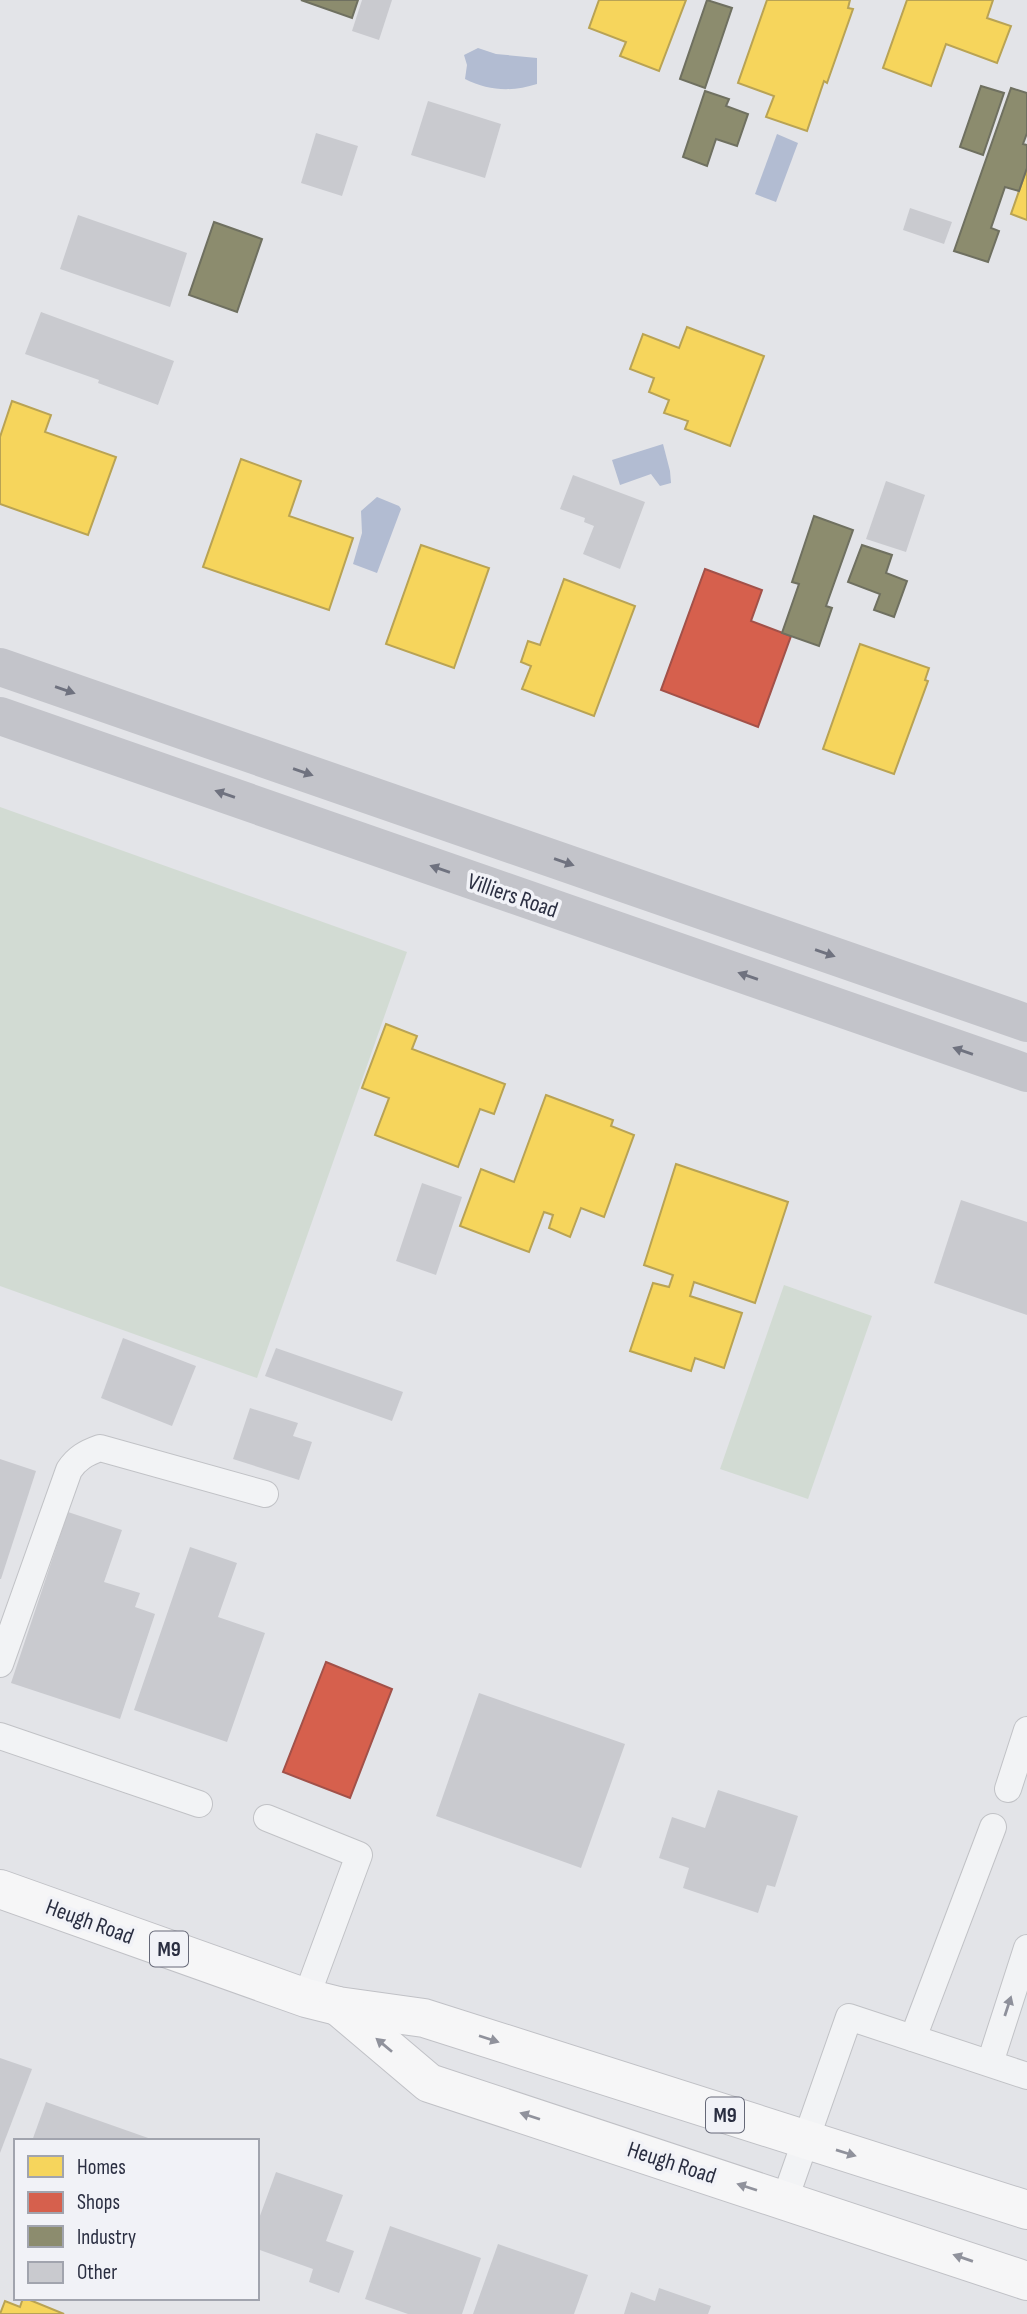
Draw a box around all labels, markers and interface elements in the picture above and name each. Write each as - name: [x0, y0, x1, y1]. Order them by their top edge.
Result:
- one-way arrow: [54, 685, 75, 696]
- one-way arrow: [292, 767, 313, 778]
- one-way arrow: [215, 788, 236, 799]
- one-way arrow: [554, 857, 575, 868]
- one-way arrow: [430, 863, 451, 874]
- street label: Villiers Road: [464, 867, 562, 924]
- one-way arrow: [815, 948, 836, 959]
- one-way arrow: [737, 970, 758, 981]
- one-way arrow: [952, 1045, 973, 1056]
- street label: Heugh Road: [42, 1893, 137, 1951]
- road number: M9: [150, 1932, 188, 1966]
- one-way arrow: [1004, 1995, 1014, 2016]
- one-way arrow: [479, 2034, 500, 2045]
- one-way arrow: [375, 2037, 393, 2052]
- road number: M9: [706, 2098, 744, 2132]
- one-way arrow: [520, 2110, 541, 2121]
- street label: Heugh Road: [624, 2135, 720, 2190]
- legend: [14, 2139, 259, 2300]
- one-way arrow: [835, 2148, 856, 2159]
- text: Homes: [77, 2155, 126, 2180]
- one-way arrow: [736, 2181, 757, 2192]
- text: Shops: [77, 2190, 120, 2215]
- text: Industry: [77, 2225, 136, 2250]
- one-way arrow: [952, 2252, 973, 2263]
- text: Other: [77, 2260, 117, 2285]

